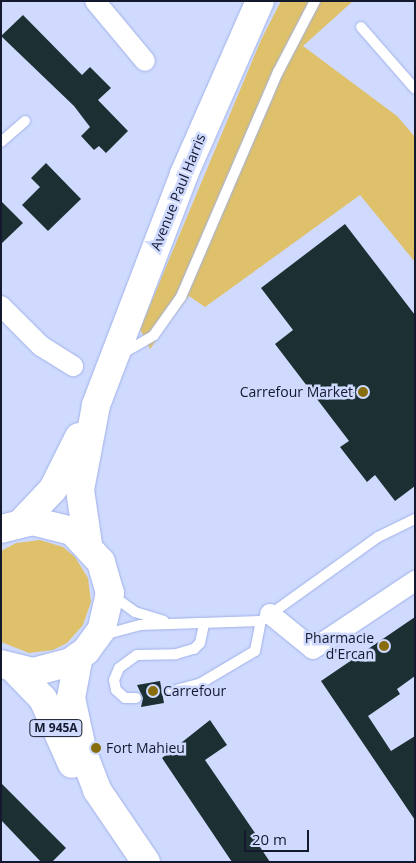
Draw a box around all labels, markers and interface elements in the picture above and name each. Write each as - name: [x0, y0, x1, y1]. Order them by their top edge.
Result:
- street label: Avenue Paul Harris: [147, 131, 209, 253]
- place label: Carrefour Market: [240, 384, 353, 400]
- marker: Carrefour Market: [357, 386, 369, 398]
- place label: Pharmacie d'Ercan: [305, 630, 374, 662]
- marker: Pharmacie d'Ercan: [378, 640, 390, 652]
- place label: Carrefour: [163, 683, 226, 699]
- marker: Carrefour: [147, 685, 159, 697]
- road number: M 945A: [28, 718, 84, 738]
- place label: Fort Mahieu: [106, 740, 185, 756]
- marker: Fort Mahieu: [90, 742, 102, 754]
- scale bar: [246, 820, 311, 852]
- text: 20 m: [252, 829, 287, 849]

